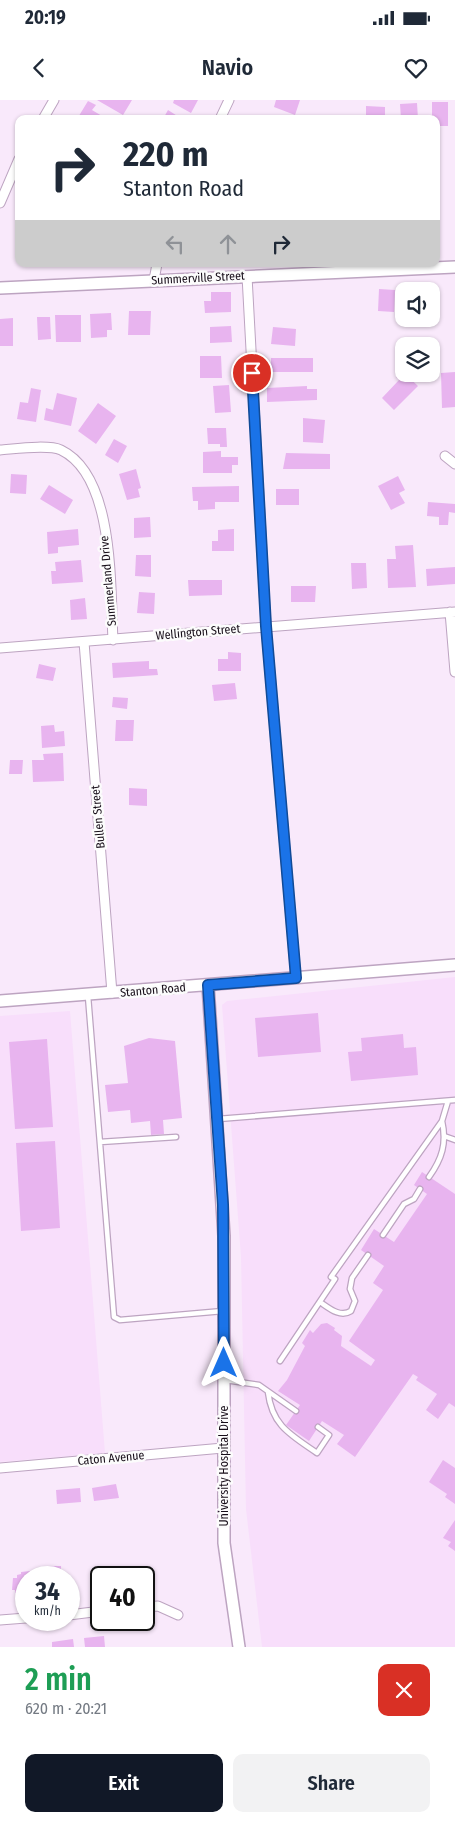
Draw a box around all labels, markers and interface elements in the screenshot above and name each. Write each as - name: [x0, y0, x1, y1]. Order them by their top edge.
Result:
- text: 20:19: [25, 6, 66, 29]
- icon: back: [25, 54, 53, 82]
- text: Navio: [202, 54, 253, 81]
- icon: heart: [402, 54, 430, 82]
- text: 220 m: [123, 133, 209, 175]
- icon: right: [40, 135, 105, 200]
- text: Stanton Road: [123, 175, 244, 202]
- icon: left: [161, 230, 189, 258]
- icon: ahead: [214, 230, 242, 258]
- icon: right: [267, 230, 295, 258]
- street label: Summerville Street: [151, 269, 245, 287]
- map controls: [395, 282, 440, 382]
- button: sound: [395, 282, 440, 327]
- button: layers: [395, 337, 440, 382]
- pin: [231, 352, 273, 394]
- icon: arrive: [238, 359, 266, 387]
- street label: Summerland Drive: [97, 535, 119, 627]
- street label: Wellington Street: [155, 621, 241, 643]
- street label: Bullen Street: [88, 785, 108, 849]
- street label: Stanton Road: [119, 980, 187, 1000]
- position arrow: [197, 1336, 249, 1388]
- street label: University Hospital Drive: [217, 1405, 231, 1526]
- street label: Caton Avenue: [77, 1448, 145, 1468]
- speed limit sign: 40: [90, 1566, 155, 1631]
- text: 34: [35, 1577, 60, 1607]
- text: km/h: [34, 1604, 61, 1618]
- text: 2 min: [25, 1662, 92, 1698]
- button: close: [378, 1664, 430, 1716]
- text: 620 m · 20:21: [25, 1699, 107, 1718]
- button: Exit: [25, 1754, 223, 1812]
- button: Share: [233, 1754, 430, 1812]

